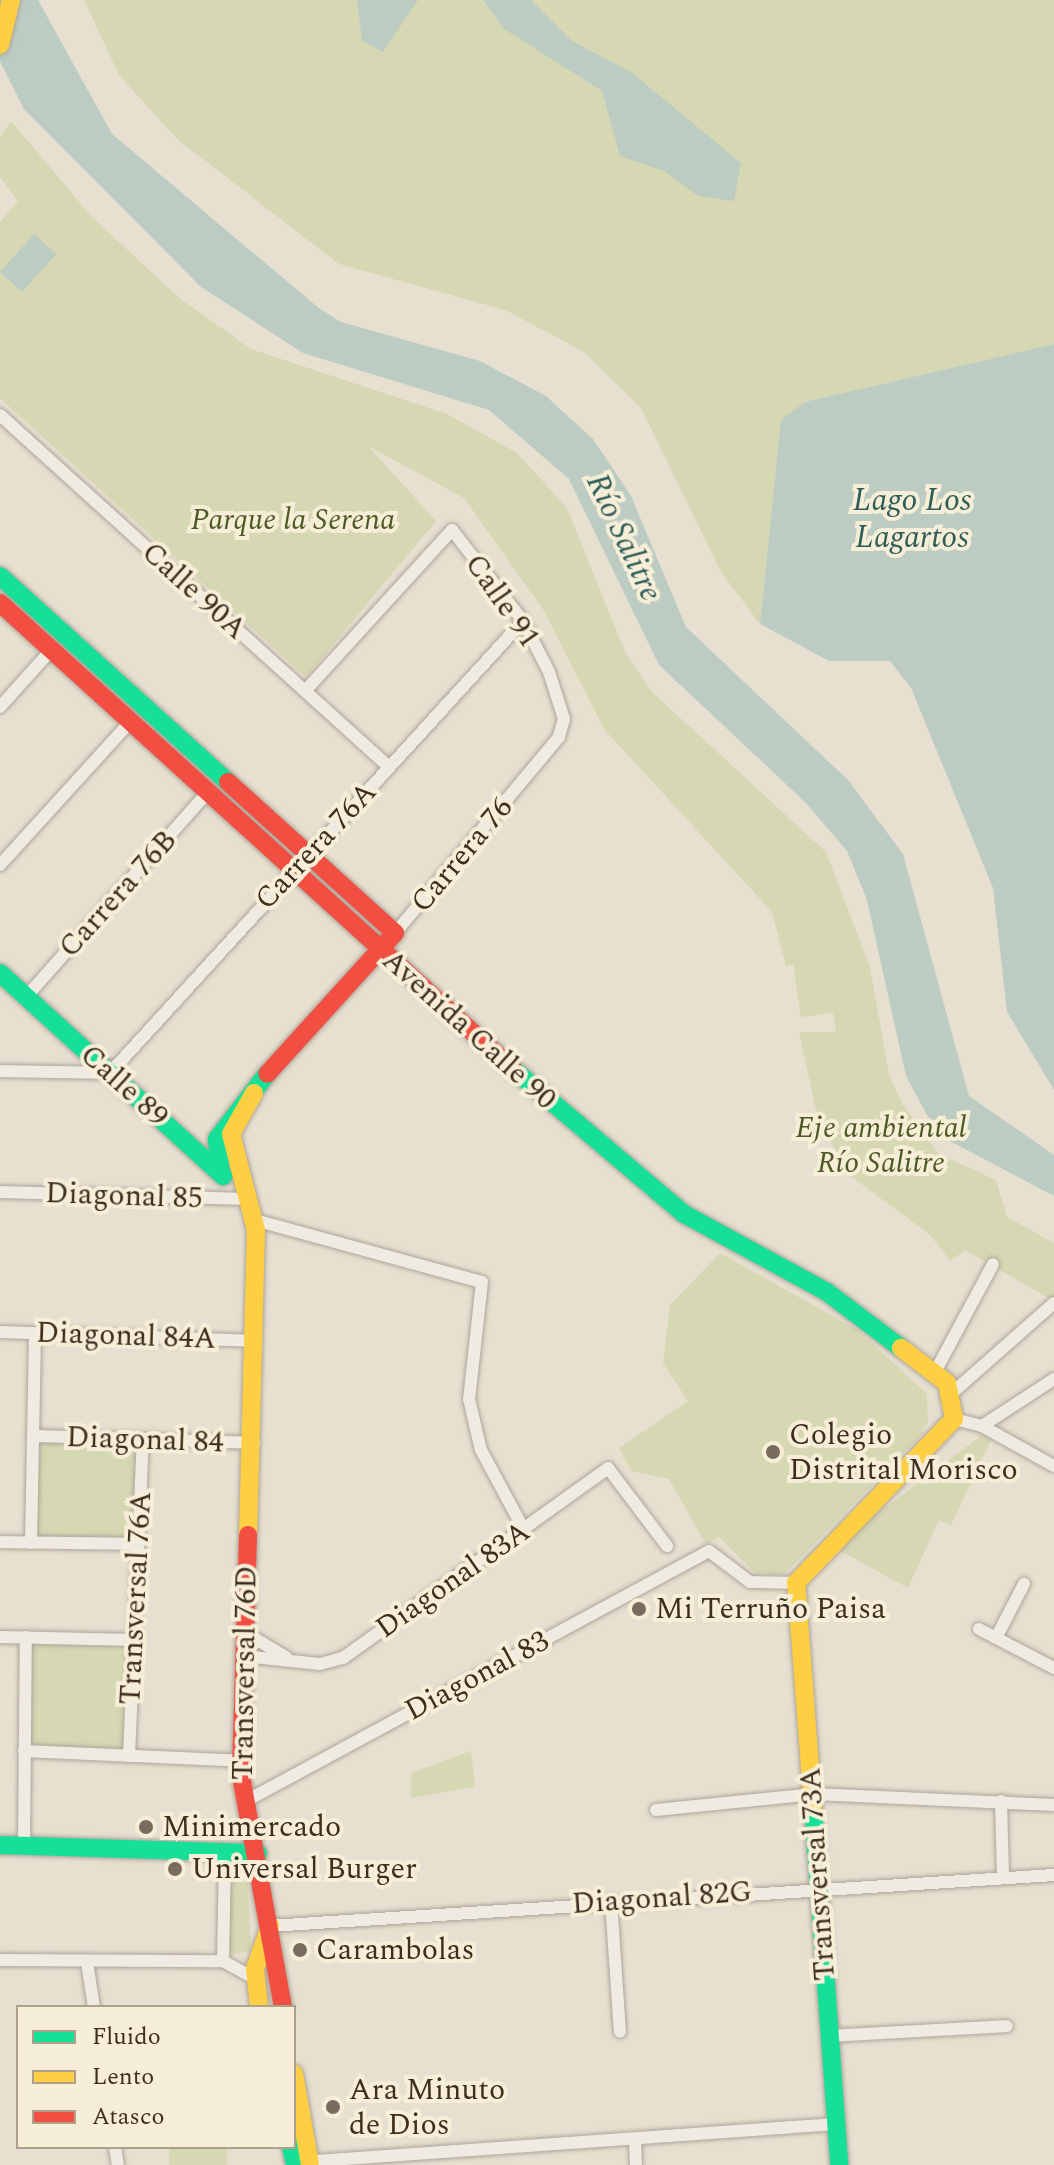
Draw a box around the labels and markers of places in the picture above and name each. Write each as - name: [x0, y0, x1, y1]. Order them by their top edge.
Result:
- place label: Colegio Distrital Morisco: [789, 1417, 1018, 1488]
- marker: Colegio Distrital Morisco: [764, 1443, 782, 1461]
- place label: Mi Terruño Paisa: [655, 1591, 886, 1627]
- marker: Mi Terruño Paisa: [630, 1600, 648, 1618]
- place label: Minimercado: [162, 1809, 341, 1845]
- marker: Minimercado: [137, 1818, 155, 1836]
- place label: Universal Burger: [191, 1851, 417, 1887]
- marker: Universal Burger: [166, 1860, 184, 1878]
- place label: Carambolas: [316, 1932, 474, 1968]
- marker: Carambolas: [291, 1941, 309, 1959]
- place label: Ara Minuto de Dios: [349, 2072, 505, 2142]
- marker: Ara Minuto de Dios: [324, 2098, 342, 2116]

